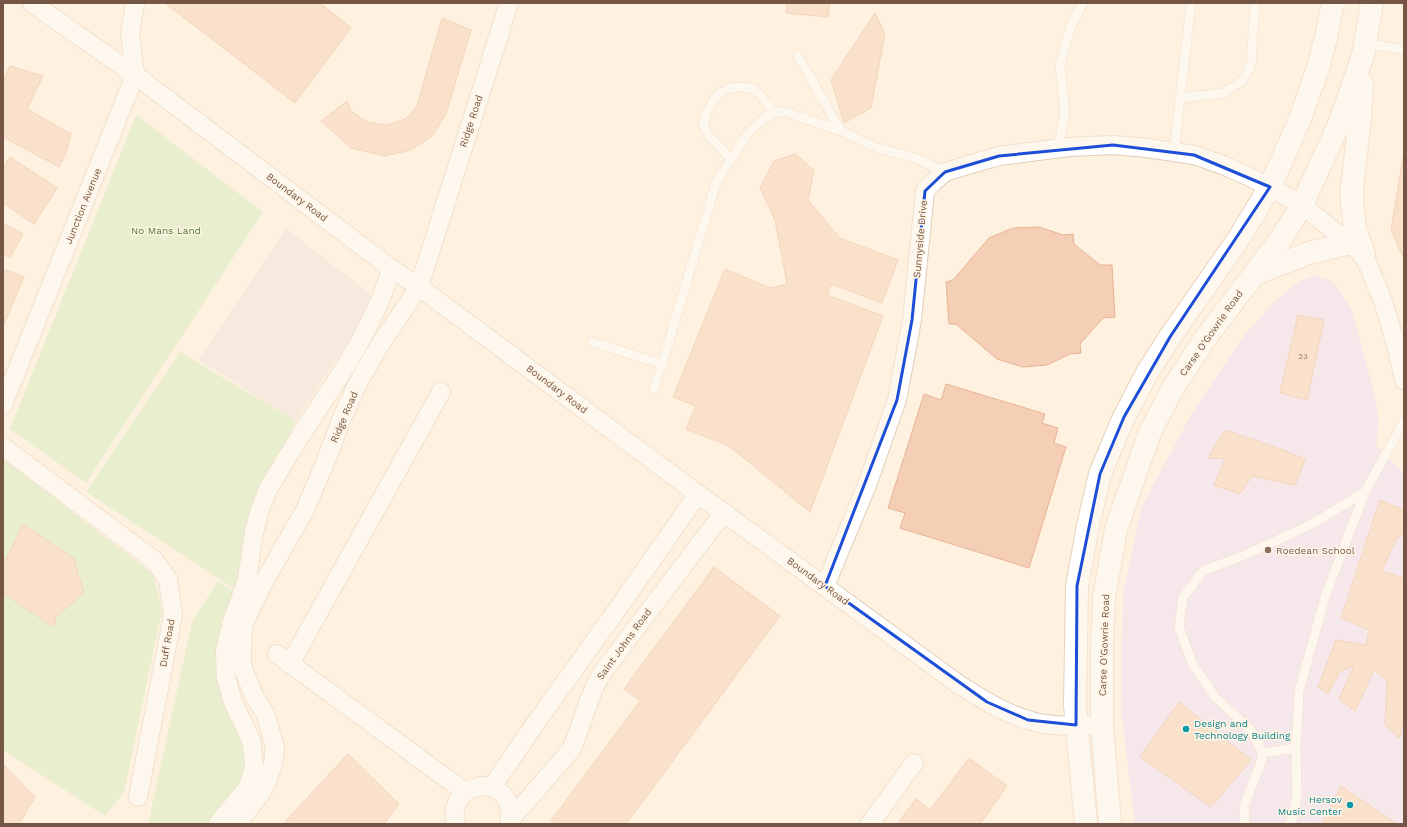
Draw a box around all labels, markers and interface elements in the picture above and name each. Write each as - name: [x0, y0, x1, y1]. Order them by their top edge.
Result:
- street label: Ridge Road: [457, 93, 485, 149]
- street label: Junction Avenue: [63, 166, 103, 246]
- street label: Boundary Road: [264, 170, 330, 224]
- street label: Sunnyside Drive: [911, 199, 929, 278]
- park label: No Mans Land: [131, 225, 201, 236]
- street label: Carse O'Gowrie Road: [1177, 288, 1245, 378]
- house number: 23: [1298, 352, 1308, 361]
- street label: Boundary Road: [524, 362, 590, 416]
- street label: Ridge Road: [328, 390, 360, 444]
- marker: Roedean School: [1263, 545, 1273, 555]
- place label: Roedean School: [1276, 545, 1355, 556]
- street label: Boundary Road: [785, 555, 851, 607]
- street label: Carse O'Gowrie Road: [1097, 594, 1111, 696]
- street label: Saint Johns Road: [595, 606, 653, 682]
- street label: Duff Road: [157, 618, 177, 668]
- place label: Design and Technology Building: [1194, 718, 1291, 741]
- marker: Design and Technology Building: [1181, 724, 1191, 734]
- place label: Hersov Music Center: [1278, 794, 1343, 817]
- marker: Hersov Music Center: [1345, 800, 1355, 810]

